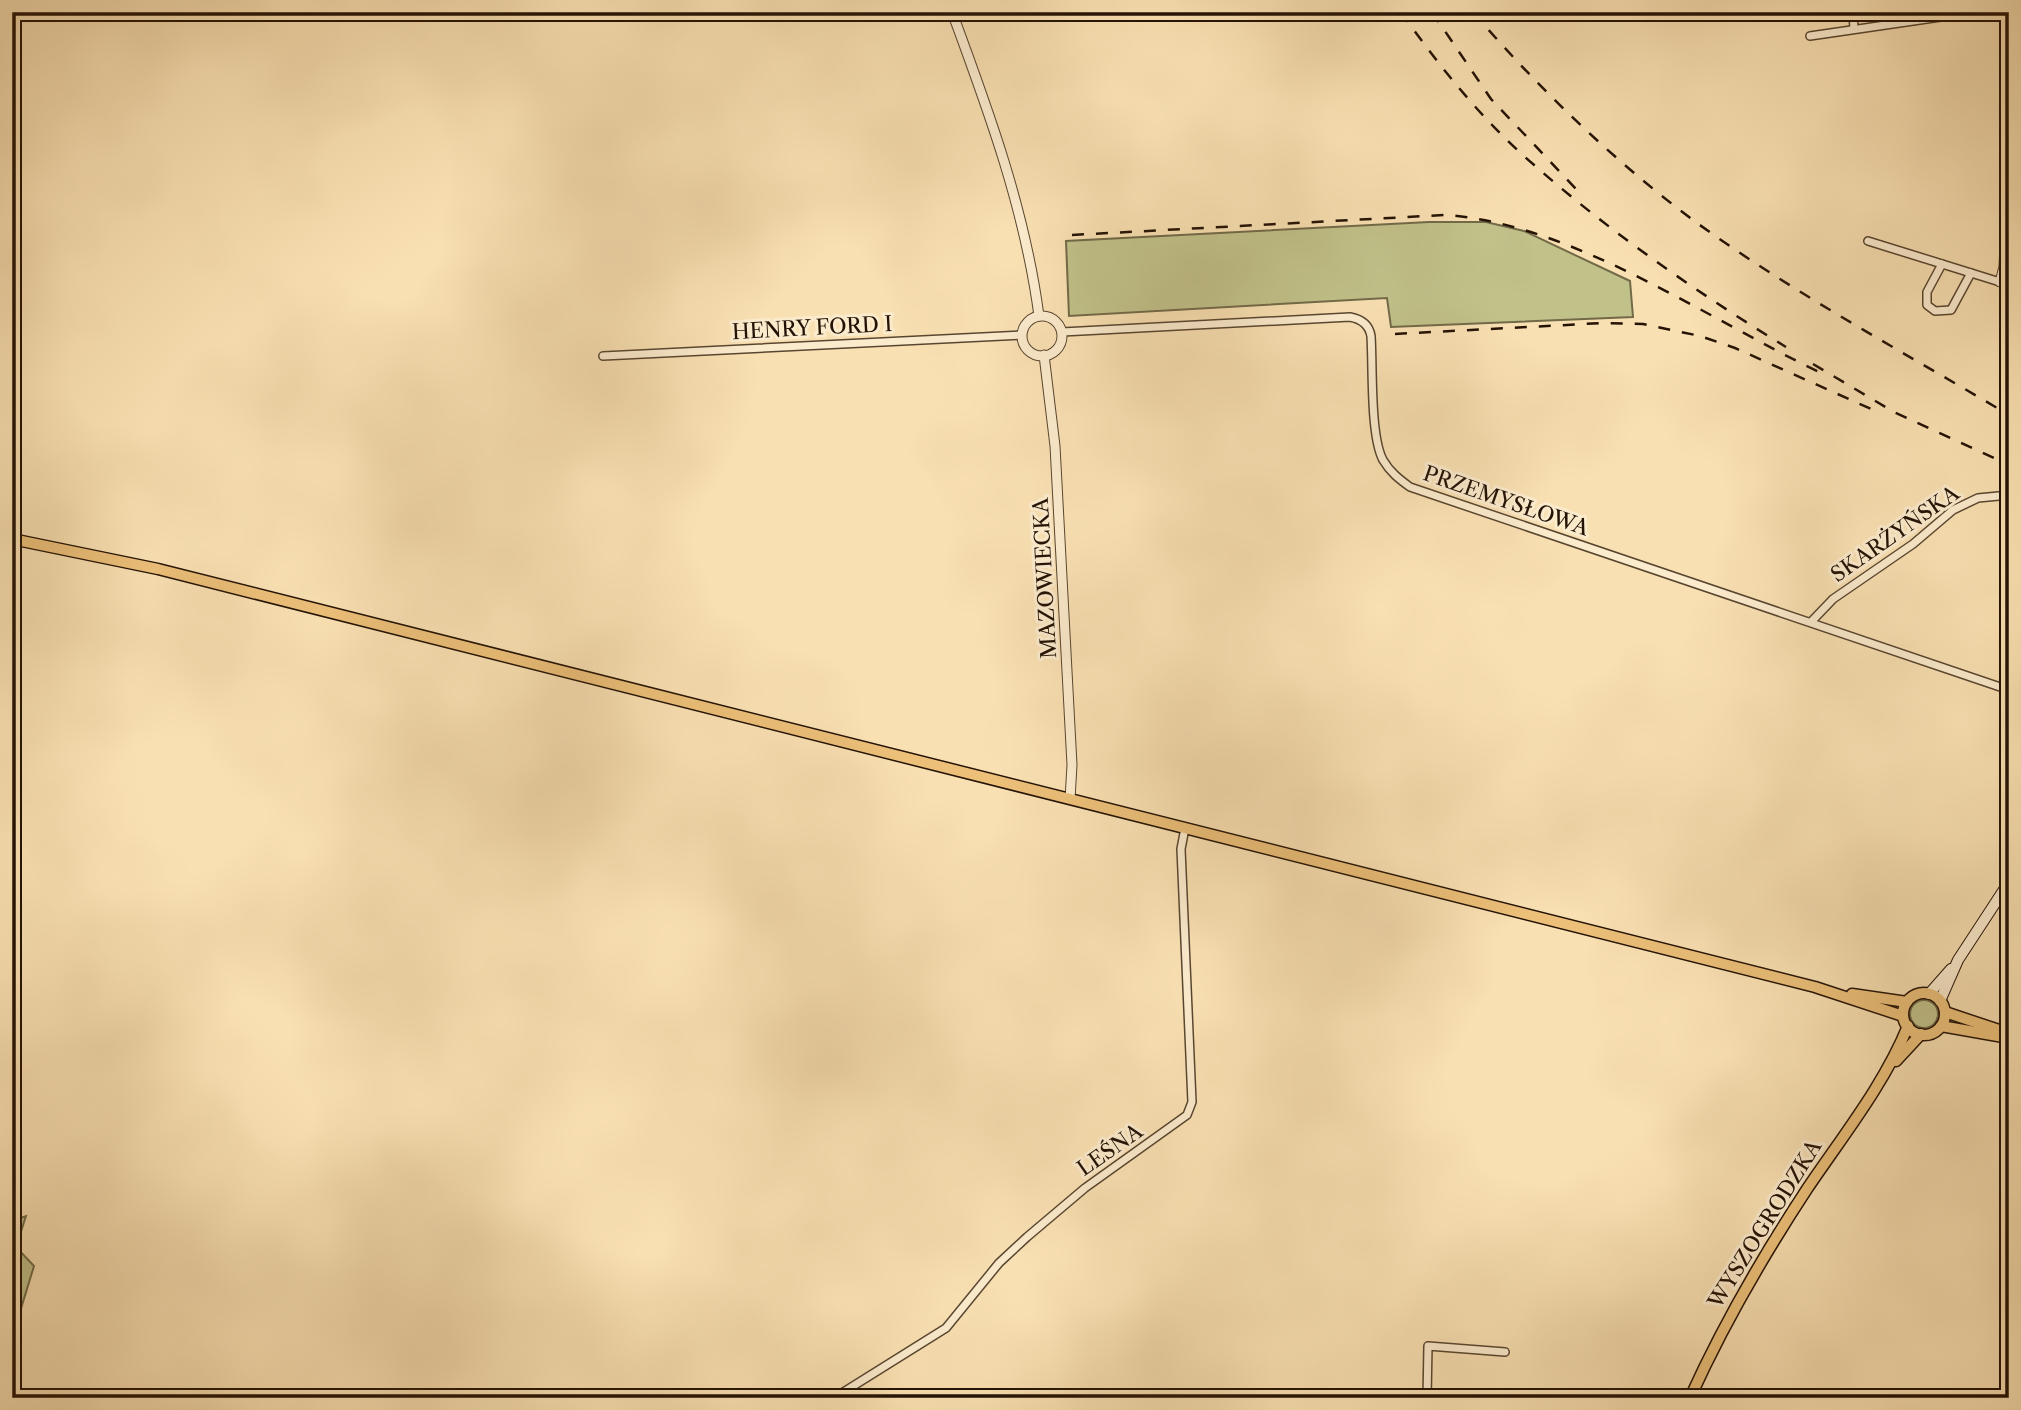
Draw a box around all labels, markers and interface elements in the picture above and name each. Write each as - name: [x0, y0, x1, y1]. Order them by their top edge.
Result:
- street label: HENRY FORD I: [731, 311, 893, 344]
- street label: PRZEMYSŁOWA: [1420, 460, 1593, 541]
- street label: SKARŻYŃSKA: [1826, 480, 1964, 587]
- street label: MAZOWIECKA: [1028, 496, 1061, 659]
- street label: LEŚNA: [1072, 1118, 1147, 1181]
- street label: WYSZOGRODZKA: [1702, 1134, 1827, 1313]

